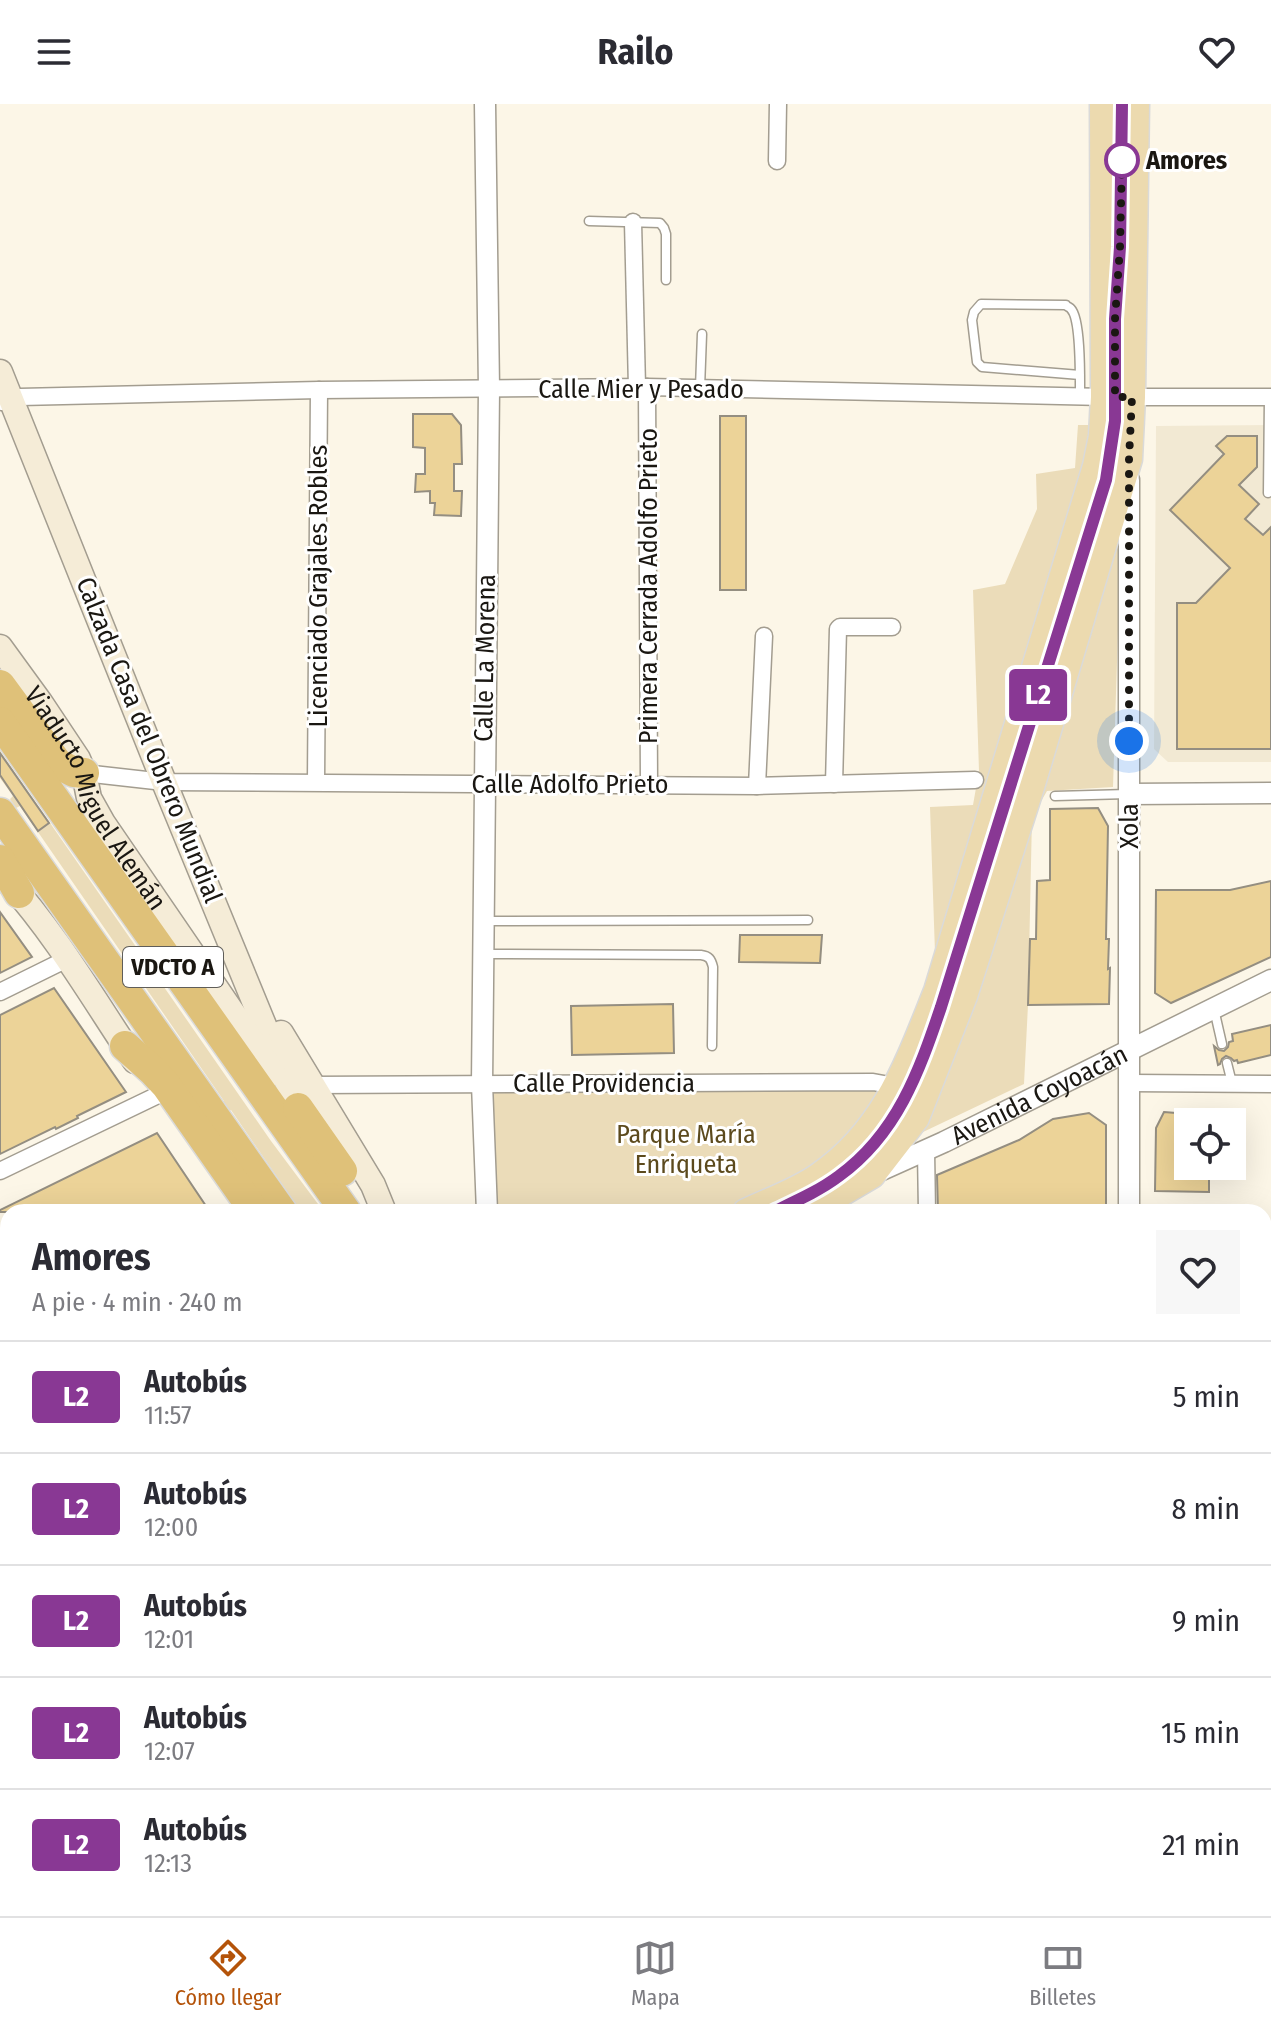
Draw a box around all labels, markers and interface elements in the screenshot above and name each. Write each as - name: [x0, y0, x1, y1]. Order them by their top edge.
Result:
- icon: menu: [32, 30, 76, 74]
- text: Railo: [598, 30, 673, 74]
- icon: heart: [1195, 30, 1239, 74]
- marker: Amores: [1105, 143, 1139, 177]
- place label: Amores: [1145, 145, 1227, 176]
- street label: Calle Mier y Pesado: [538, 374, 744, 405]
- street label: Primera Cerrada Adolfo Prieto: [633, 428, 664, 744]
- street label: Licenciado Grajales Robles: [303, 445, 334, 727]
- street label: Calzada Casa del Obrero Mundial: [69, 573, 229, 907]
- street label: Calle La Morena: [468, 574, 502, 742]
- line badge: L2: [1002, 669, 1074, 721]
- text: L2: [1025, 678, 1051, 711]
- street label: Viaducto Miguel Alemán: [18, 680, 173, 916]
- your location: [1109, 721, 1149, 761]
- street label: Calle Adolfo Prieto: [472, 769, 668, 800]
- street label: Xola: [1114, 803, 1145, 849]
- road number: VDCTO A: [123, 947, 223, 987]
- street label: Avenida Coyoacán: [946, 1038, 1132, 1151]
- street label: Calle Providencia: [513, 1068, 695, 1099]
- map controls: [1174, 1108, 1246, 1180]
- button: locate: [1174, 1108, 1246, 1180]
- park label: Parque María Enriqueta: [616, 1119, 756, 1180]
- button: heart: [1156, 1230, 1240, 1314]
- text: Amores: [32, 1234, 151, 1280]
- text: A pie · 4 min · 240 m: [32, 1287, 243, 1318]
- text: Autobús: [144, 1364, 247, 1400]
- text: 5 min: [1173, 1379, 1240, 1415]
- text: L2: [63, 1380, 89, 1413]
- text: 11:57: [144, 1400, 191, 1431]
- text: Autobús: [144, 1476, 247, 1512]
- text: 8 min: [1172, 1491, 1240, 1527]
- text: L2: [63, 1492, 89, 1525]
- text: 12:00: [144, 1512, 198, 1543]
- text: Autobús: [144, 1588, 247, 1624]
- text: 9 min: [1172, 1603, 1240, 1639]
- text: L2: [63, 1604, 89, 1637]
- text: 12:01: [144, 1624, 194, 1655]
- text: Autobús: [144, 1700, 247, 1736]
- text: 15 min: [1161, 1715, 1240, 1751]
- text: L2: [63, 1716, 89, 1749]
- text: 12:07: [144, 1736, 195, 1767]
- text: Autobús: [144, 1812, 247, 1848]
- text: 21 min: [1162, 1827, 1240, 1863]
- text: L2: [63, 1828, 89, 1861]
- text: 12:13: [144, 1848, 192, 1879]
- tab: Cómo llegar: [175, 1936, 281, 2011]
- tab: Mapa: [631, 1936, 680, 2011]
- tab: Billetes: [1029, 1936, 1096, 2011]

